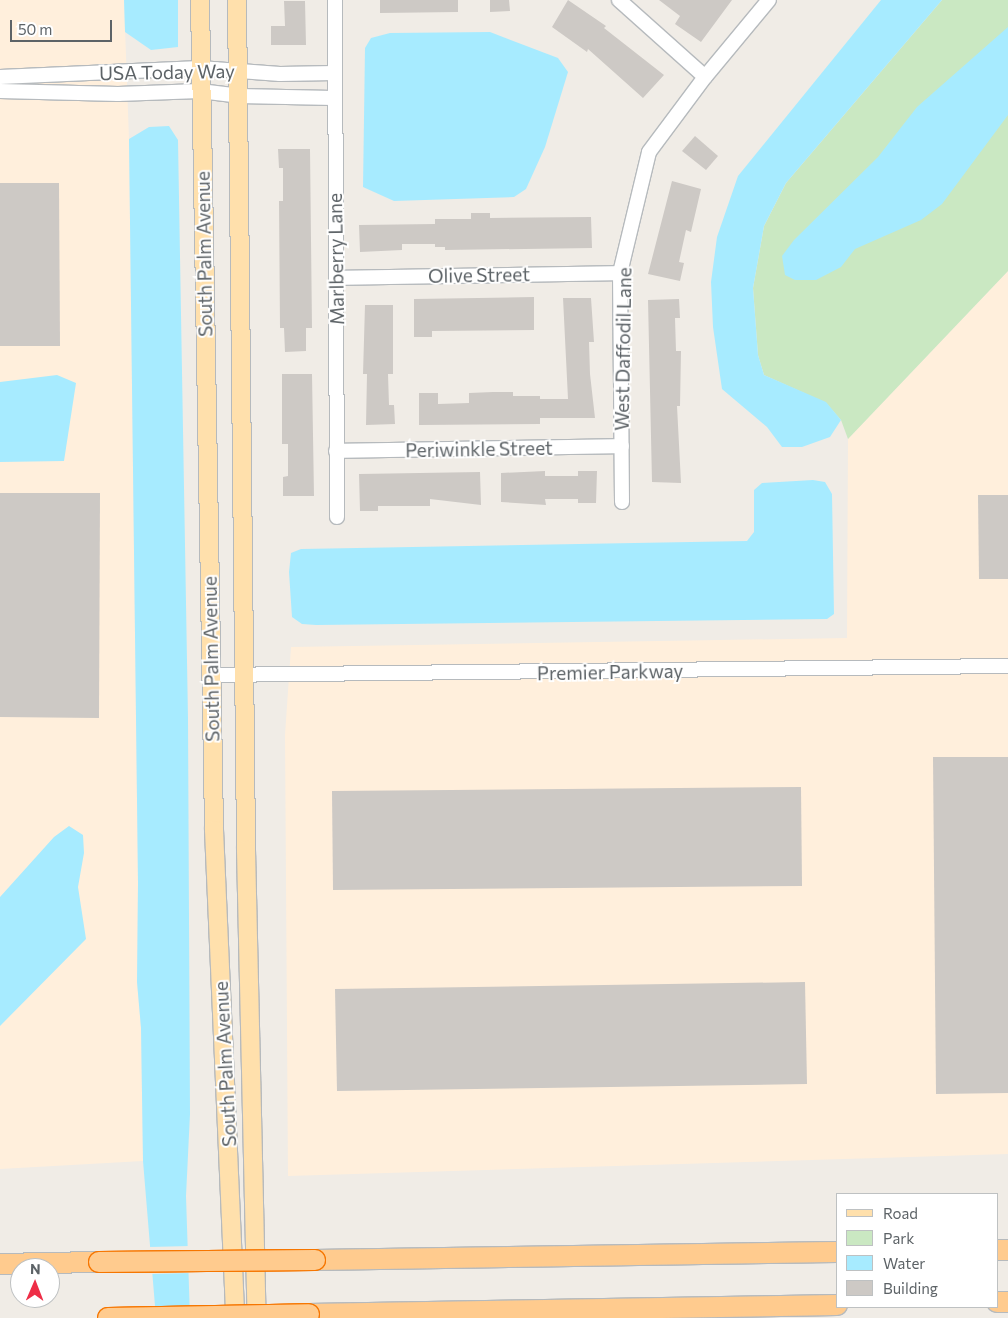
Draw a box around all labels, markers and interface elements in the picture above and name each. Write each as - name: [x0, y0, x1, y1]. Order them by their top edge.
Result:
- scale bar: [12, 10, 115, 42]
- text: 50 m: [18, 20, 52, 38]
- street label: USA Today Way: [99, 59, 235, 85]
- street label: South Palm Avenue: [191, 171, 217, 337]
- street label: Marlberry Lane: [323, 193, 349, 325]
- street label: Olive Street: [428, 263, 530, 287]
- street label: West Daffodil Lane: [610, 267, 636, 431]
- street label: Periwinkle Street: [405, 436, 553, 462]
- street label: South Palm Avenue: [198, 576, 224, 742]
- street label: Premier Parkway: [537, 659, 683, 685]
- street label: South Palm Avenue: [209, 981, 241, 1147]
- legend: [836, 1193, 998, 1308]
- text: Road: [883, 1204, 918, 1222]
- text: Park: [883, 1229, 914, 1247]
- text: Water: [883, 1254, 925, 1272]
- north arrow: [10, 1258, 60, 1308]
- text: N: [30, 1260, 41, 1277]
- text: Building: [883, 1279, 938, 1297]

